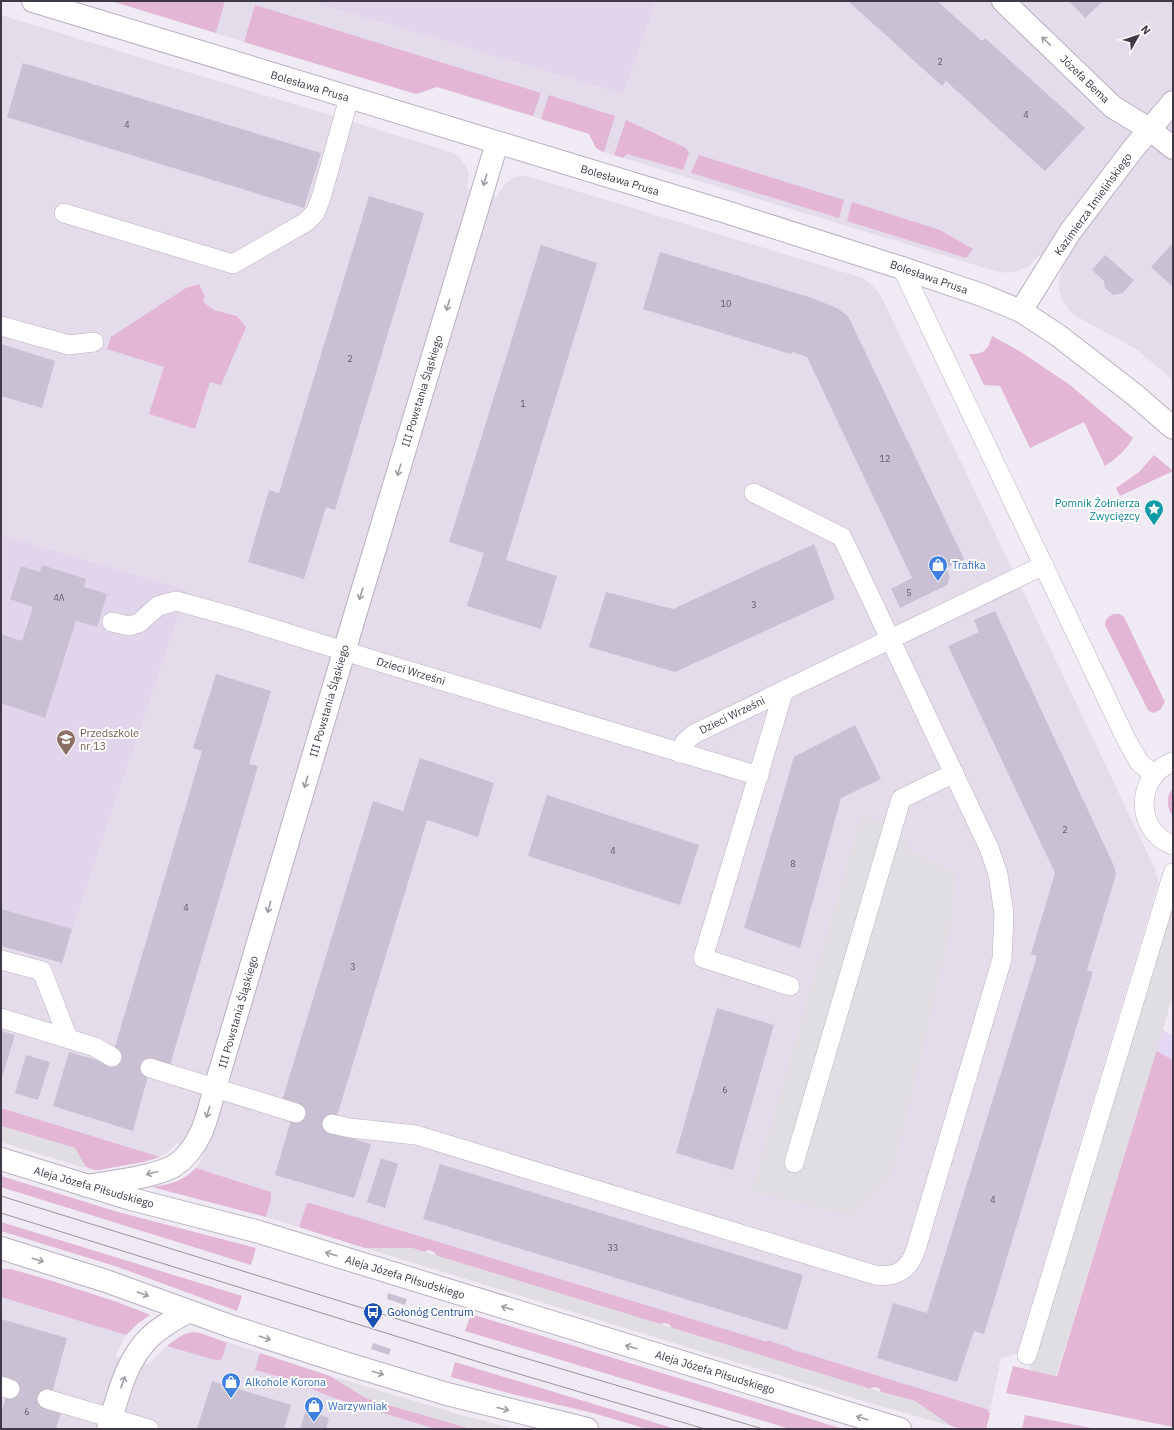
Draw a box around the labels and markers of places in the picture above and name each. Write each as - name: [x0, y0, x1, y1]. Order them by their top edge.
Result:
- place label: Pomnik Żołnierza Zwycięzcy: [1055, 496, 1141, 523]
- place icon: Pomnik Żołnierza Zwycięzcy: [1143, 498, 1165, 526]
- shop icon: Trafika: [927, 554, 949, 582]
- place label: Trafika: [952, 558, 986, 572]
- place label: Przedszkole nr 13: [80, 726, 139, 753]
- school or university icon: Przedszkole nr 13: [55, 728, 77, 756]
- bus stop icon: Gołonóg Centrum: [362, 1301, 384, 1329]
- place label: Gołonóg Centrum: [387, 1305, 474, 1319]
- shop icon: Alkohole Korona: [220, 1371, 242, 1399]
- place label: Alkohole Korona: [245, 1375, 326, 1389]
- shop icon: Warzywniak: [303, 1395, 325, 1423]
- place label: Warzywniak: [328, 1399, 388, 1413]

